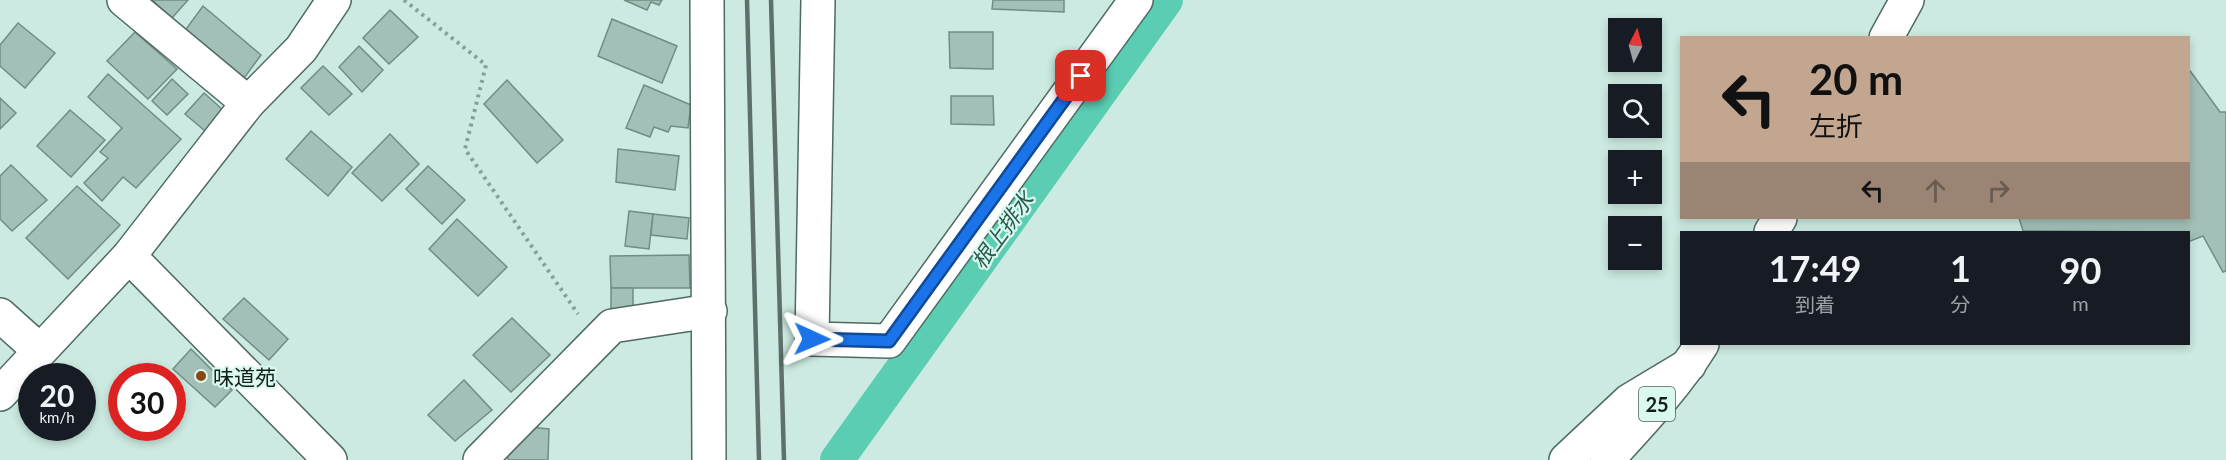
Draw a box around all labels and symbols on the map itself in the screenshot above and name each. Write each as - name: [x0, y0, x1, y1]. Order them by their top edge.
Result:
- north arrow: [1608, 18, 1662, 72]
- pin: [1055, 50, 1106, 101]
- water label: 根上排水: [965, 185, 1040, 274]
- position arrow: [780, 307, 844, 371]
- speed limit sign: 30: [108, 363, 186, 441]
- place label: 味道苑: [213, 364, 276, 389]
- marker: 味道苑: [194, 369, 208, 383]
- road number: 25: [1639, 387, 1675, 421]

